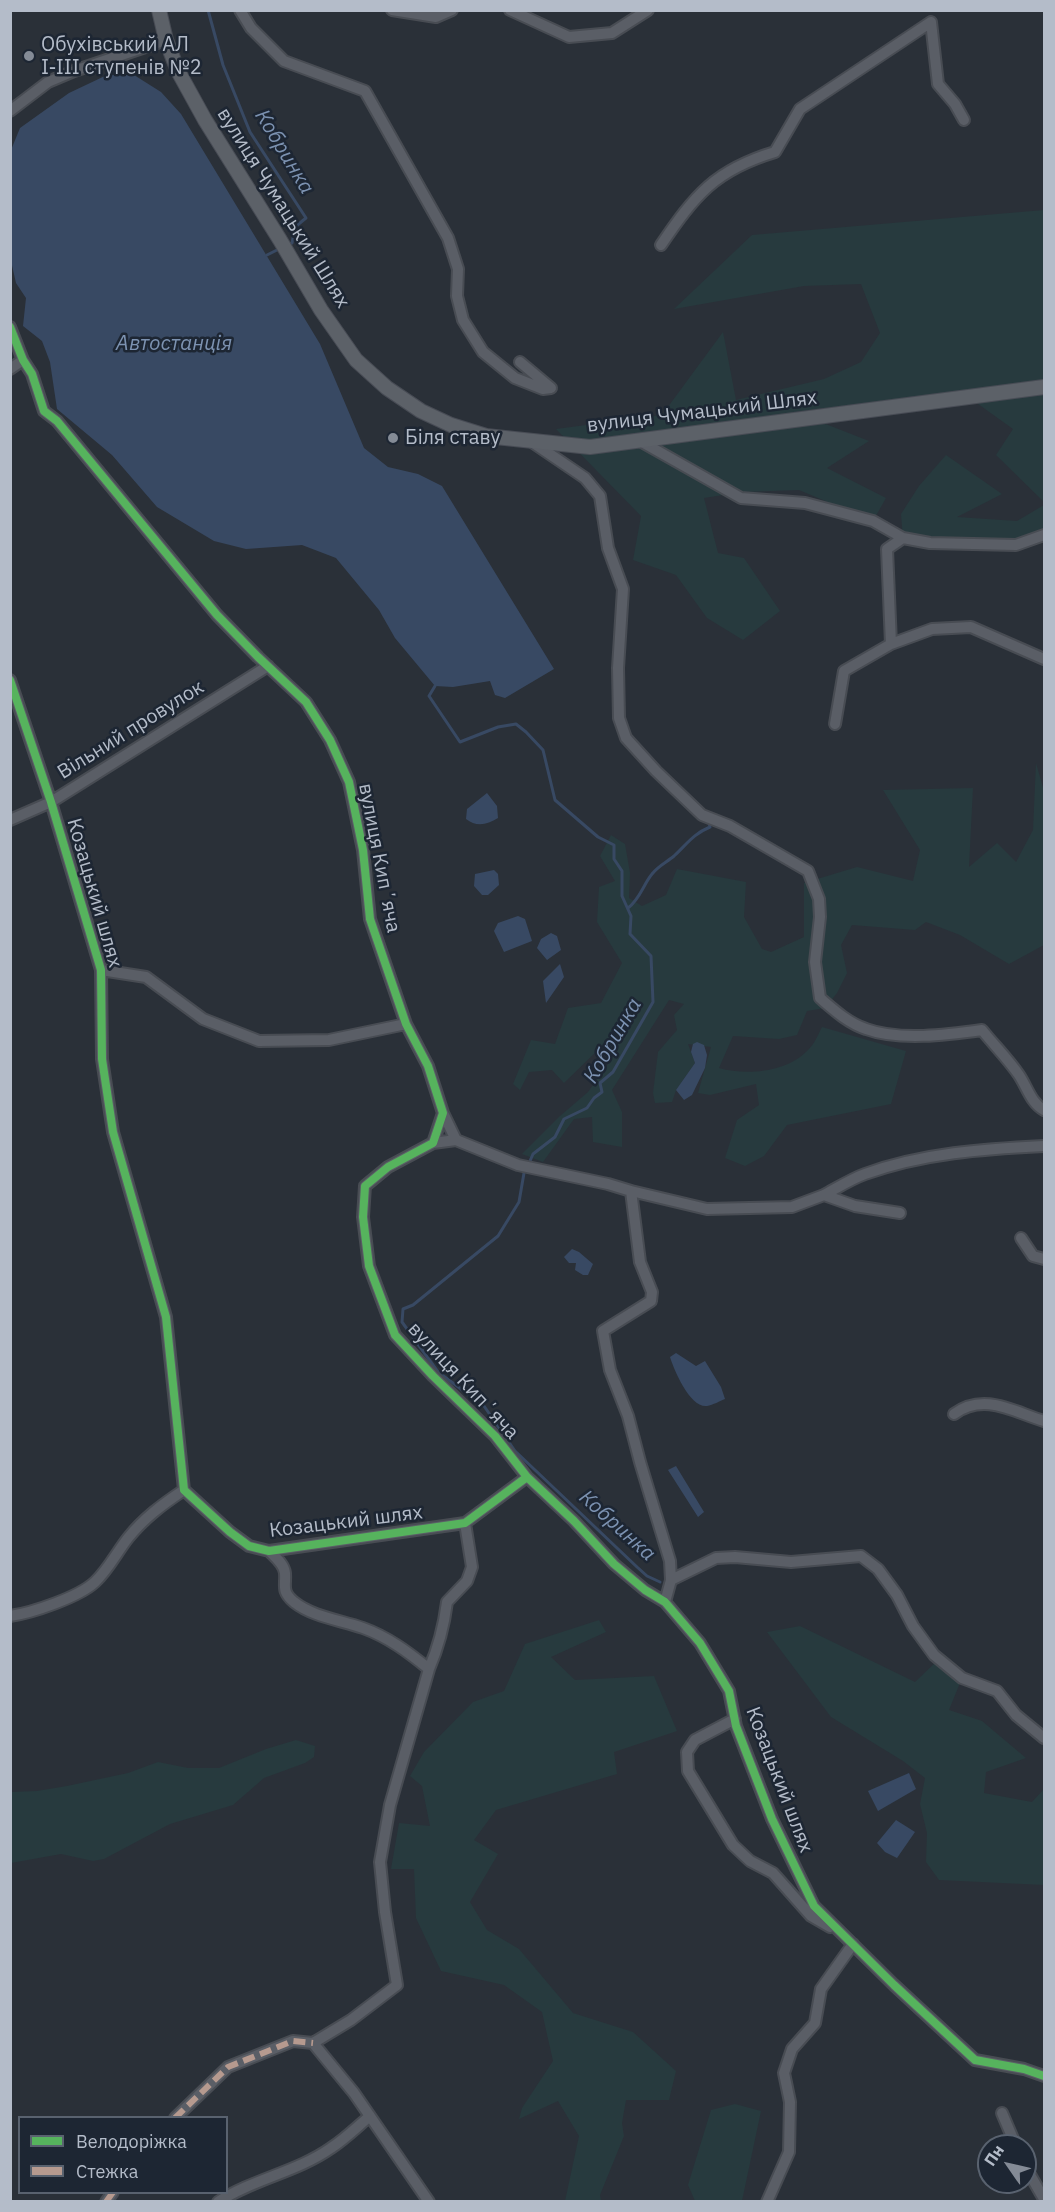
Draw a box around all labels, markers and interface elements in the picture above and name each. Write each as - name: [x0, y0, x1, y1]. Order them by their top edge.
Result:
- place label: Обухівський АЛ І-ІІІ ступенів №2: [41, 33, 202, 80]
- marker: Обухівський АЛ І-ІІІ ступенів №2: [22, 49, 36, 63]
- street label: вулиця Чумацький Шлях: [211, 103, 355, 313]
- water label: Кобринка: [249, 105, 319, 199]
- water label: Автостанція: [116, 331, 232, 357]
- street label: вулиця Чумацький Шлях: [586, 386, 818, 438]
- place label: Біля ставу: [405, 426, 500, 450]
- marker: Біля ставу: [386, 431, 400, 445]
- street label: Вільний провулок: [53, 675, 209, 785]
- street label: вулиця Кипʼяча: [353, 781, 405, 935]
- street label: Козацький шлях: [61, 816, 127, 970]
- water label: Кобринка: [579, 994, 647, 1088]
- street label: вулиця Кипʼяча: [403, 1317, 523, 1445]
- water label: Кобринка: [574, 1485, 660, 1567]
- street label: Козацький шлях: [268, 1501, 424, 1543]
- street label: Козацький шлях: [740, 1704, 818, 1856]
- legend: [18, 2116, 228, 2194]
- text: Велодоріжка: [76, 2130, 187, 2153]
- north arrow: [977, 2134, 1037, 2194]
- text: Пн: [980, 2141, 1008, 2169]
- text: Стежка: [76, 2160, 138, 2183]

